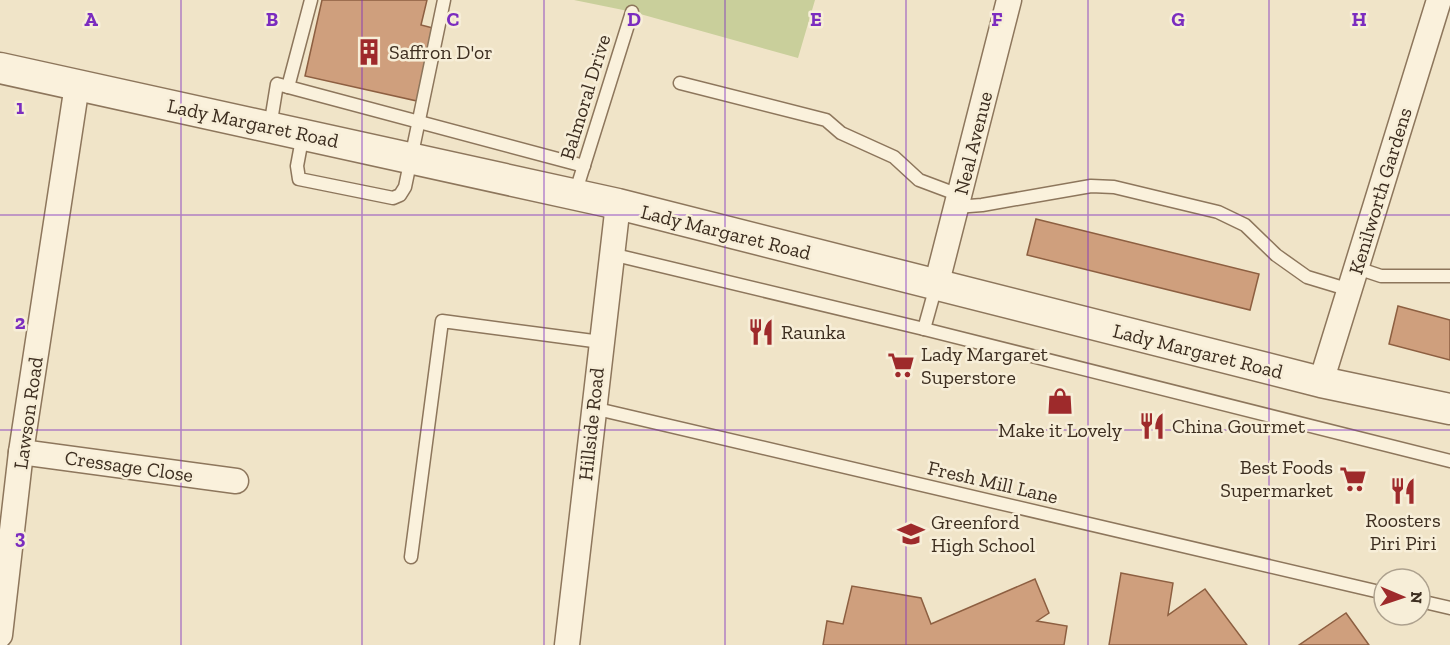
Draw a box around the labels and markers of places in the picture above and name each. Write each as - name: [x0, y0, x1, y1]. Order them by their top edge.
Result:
- building icon: Saffron D'or: [354, 37, 384, 67]
- place label: Saffron D'or: [389, 40, 493, 64]
- restaurant icon: Raunka: [746, 317, 776, 347]
- place label: Raunka: [781, 320, 846, 344]
- place label: Lady Margaret Superstore: [921, 342, 1049, 389]
- supermarket icon: Lady Margaret Superstore: [886, 350, 916, 380]
- shop icon: Make it Lovely: [1045, 386, 1075, 416]
- restaurant icon: China Gourmet: [1137, 411, 1167, 441]
- place label: China Gourmet: [1172, 414, 1306, 438]
- place label: Make it Lovely: [998, 418, 1123, 442]
- place label: Best Foods Supermarket: [1220, 455, 1334, 502]
- supermarket icon: Best Foods Supermarket: [1338, 464, 1368, 494]
- restaurant icon: Roosters Piri Piri: [1388, 476, 1418, 506]
- place label: Roosters Piri Piri: [1365, 508, 1441, 555]
- place label: Greenford High School: [931, 510, 1035, 557]
- school or university icon: Greenford High School: [896, 519, 926, 549]

